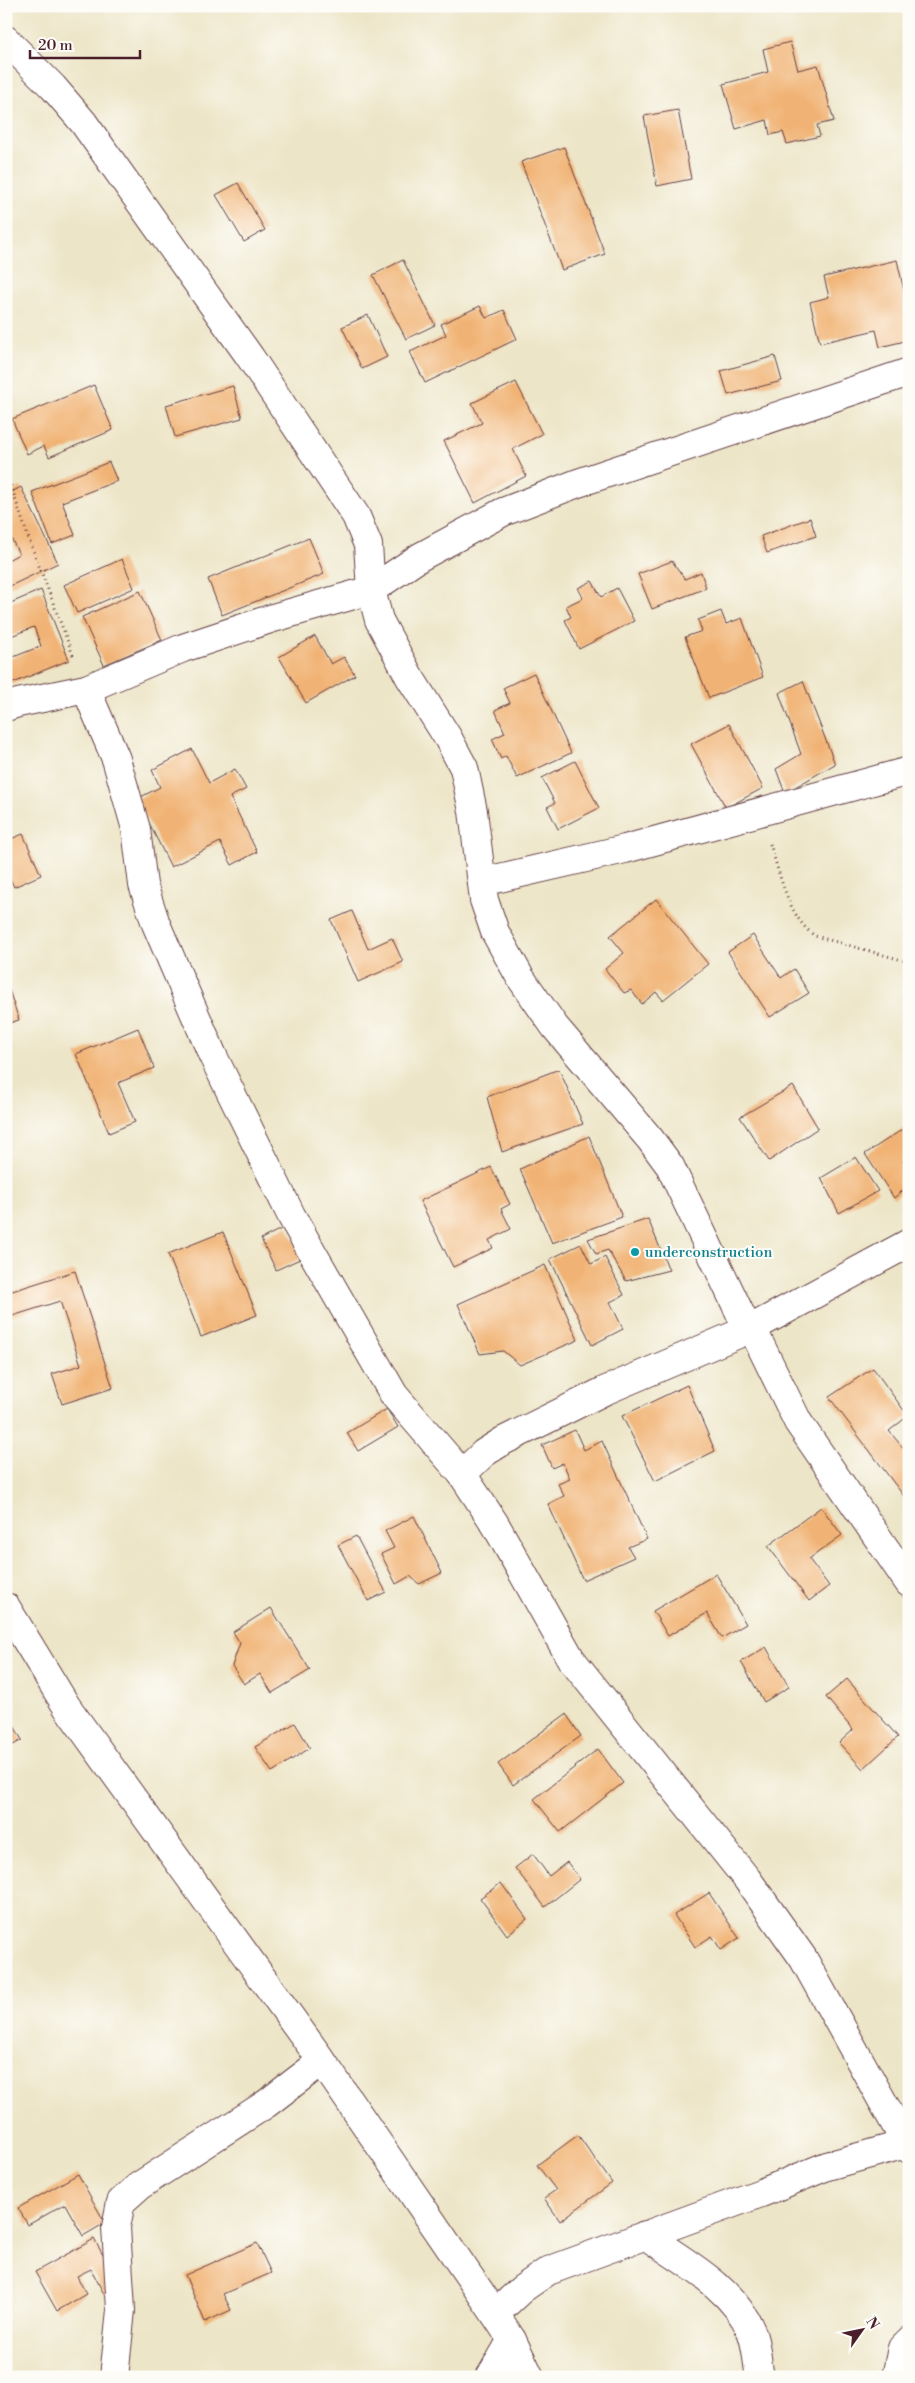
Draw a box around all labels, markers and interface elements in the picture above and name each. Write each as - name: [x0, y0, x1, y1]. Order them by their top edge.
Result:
- scale bar: [30, 28, 140, 60]
- text: 20 m: [38, 36, 73, 55]
- place label: underconstruction: [645, 1243, 773, 1262]
- marker: underconstruction: [629, 1246, 641, 1258]
- north arrow: [838, 2306, 888, 2356]
- text: N: [861, 2314, 883, 2333]

